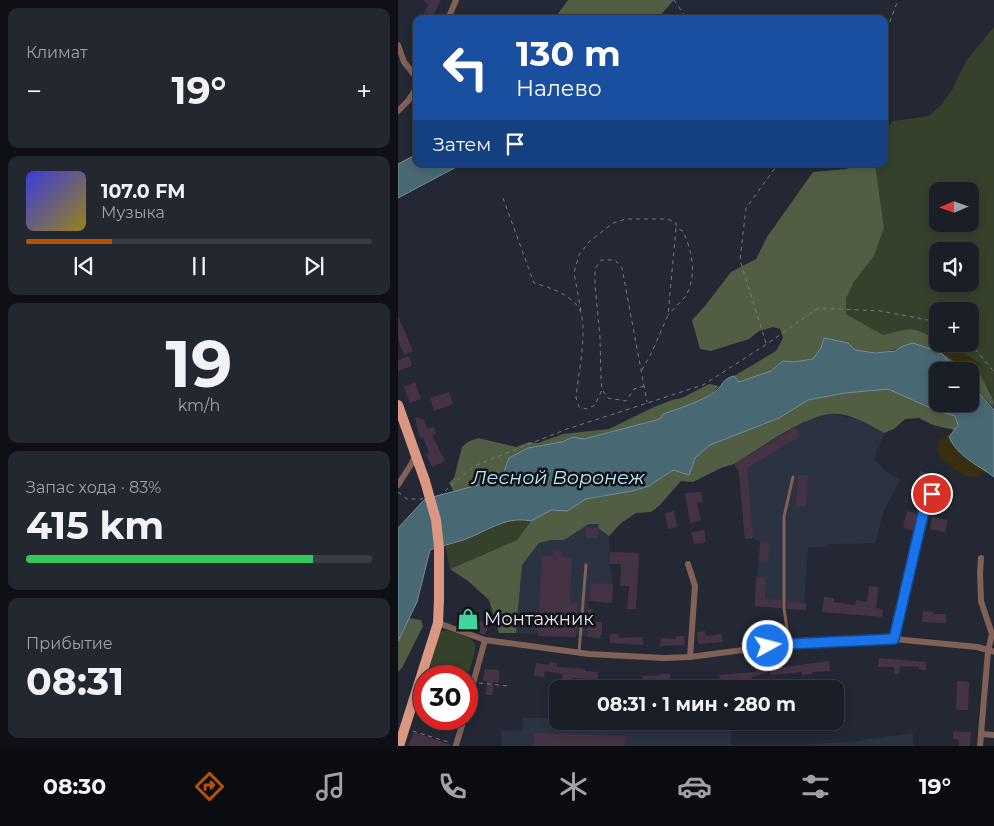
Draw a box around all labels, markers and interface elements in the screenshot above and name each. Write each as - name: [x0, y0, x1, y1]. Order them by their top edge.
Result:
- text: 130 m: [516, 32, 621, 75]
- icon: left: [433, 35, 498, 100]
- text: Климат: [26, 43, 88, 62]
- text: 19°: [172, 67, 227, 114]
- text: −: [26, 74, 42, 108]
- text: +: [356, 74, 372, 108]
- text: Налево: [516, 75, 602, 102]
- icon: arrive: [501, 130, 529, 158]
- text: Затем: [433, 133, 491, 156]
- text: 107.0 FM: [101, 180, 185, 203]
- north arrow: [929, 182, 979, 232]
- map controls: [929, 182, 979, 412]
- text: Музыка: [101, 203, 165, 222]
- button: sound: [929, 242, 979, 292]
- icon: previous: [70, 252, 98, 280]
- icon: pause: [185, 252, 213, 280]
- icon: next: [300, 252, 328, 280]
- button: +: [929, 302, 979, 352]
- text: 19: [166, 324, 232, 403]
- button: −: [929, 362, 979, 412]
- text: km/h: [178, 396, 220, 415]
- water label: Лесной Воронеж: [471, 466, 646, 489]
- pin: [911, 473, 953, 515]
- text: Запас хода · 83%: [26, 478, 161, 497]
- icon: arrive: [918, 480, 946, 508]
- text: 415 km: [26, 502, 164, 549]
- shop icon: Монтажник: [455, 606, 481, 632]
- place label: Монтажник: [484, 608, 594, 630]
- position arrow: [741, 619, 793, 671]
- text: Прибытие: [26, 634, 113, 653]
- text: 08:31: [26, 658, 124, 705]
- speed limit sign: 30: [413, 665, 478, 730]
- text: 08:31 · 1 мин · 280 m: [597, 693, 796, 716]
- icon: directions: [192, 769, 227, 804]
- icon: music: [313, 769, 348, 804]
- icon: phone: [435, 769, 470, 804]
- icon: climate: [556, 769, 591, 804]
- icon: car: [677, 769, 712, 804]
- icon: filters: [798, 769, 833, 804]
- text: 08:30: [43, 773, 106, 800]
- text: 19°: [919, 773, 951, 800]

